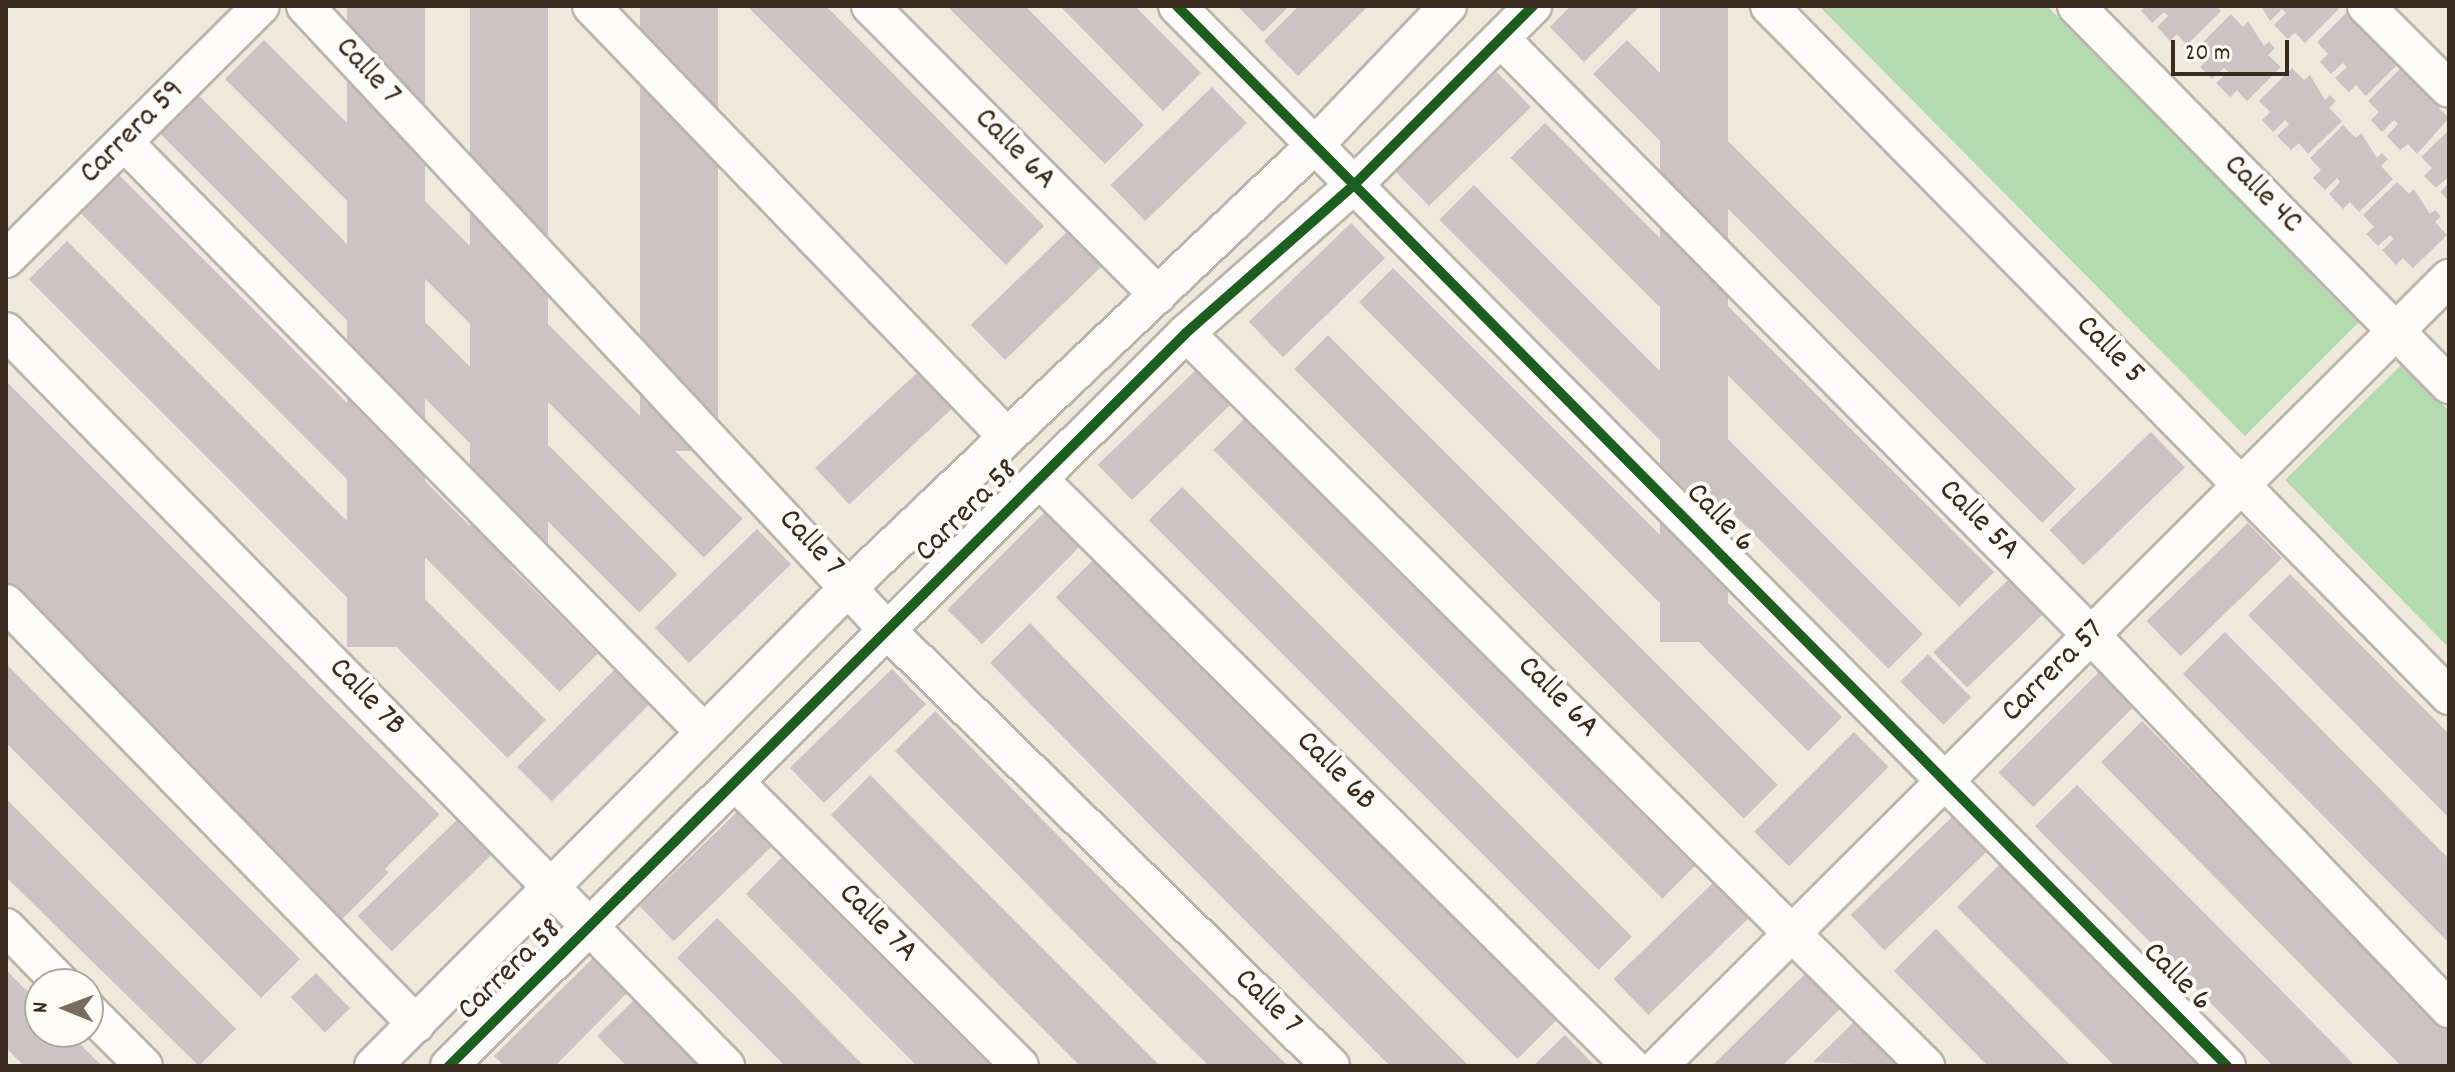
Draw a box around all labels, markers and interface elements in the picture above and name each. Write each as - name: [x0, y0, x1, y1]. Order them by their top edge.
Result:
- scale bar: [2175, 24, 2293, 74]
- street label: Calle 7: [326, 30, 408, 114]
- text: 20 m: [2185, 37, 2231, 71]
- street label: Carrera 59: [73, 73, 193, 193]
- street label: Calle 6A: [965, 101, 1063, 199]
- street label: Calle 4C: [2214, 147, 2310, 243]
- street label: Calle 5: [2066, 308, 2152, 394]
- street label: Carrera 58: [908, 452, 1028, 572]
- street label: Calle 5A: [1929, 472, 2027, 570]
- street label: Calle 6: [1676, 476, 1762, 562]
- street label: Calle 7: [769, 502, 851, 586]
- street label: Carrera 57: [1994, 612, 2114, 732]
- street label: Calle 6A: [1508, 649, 1606, 747]
- street label: Calle 7B: [319, 651, 413, 745]
- street label: Calle 6B: [1287, 724, 1383, 820]
- street label: Calle 7A: [829, 876, 925, 972]
- street label: Carrera 58: [451, 912, 571, 1030]
- street label: Calle 6: [2133, 935, 2219, 1021]
- street label: Calle 7: [1225, 962, 1309, 1044]
- north arrow: [24, 968, 104, 1048]
- text: N: [26, 1002, 57, 1013]

